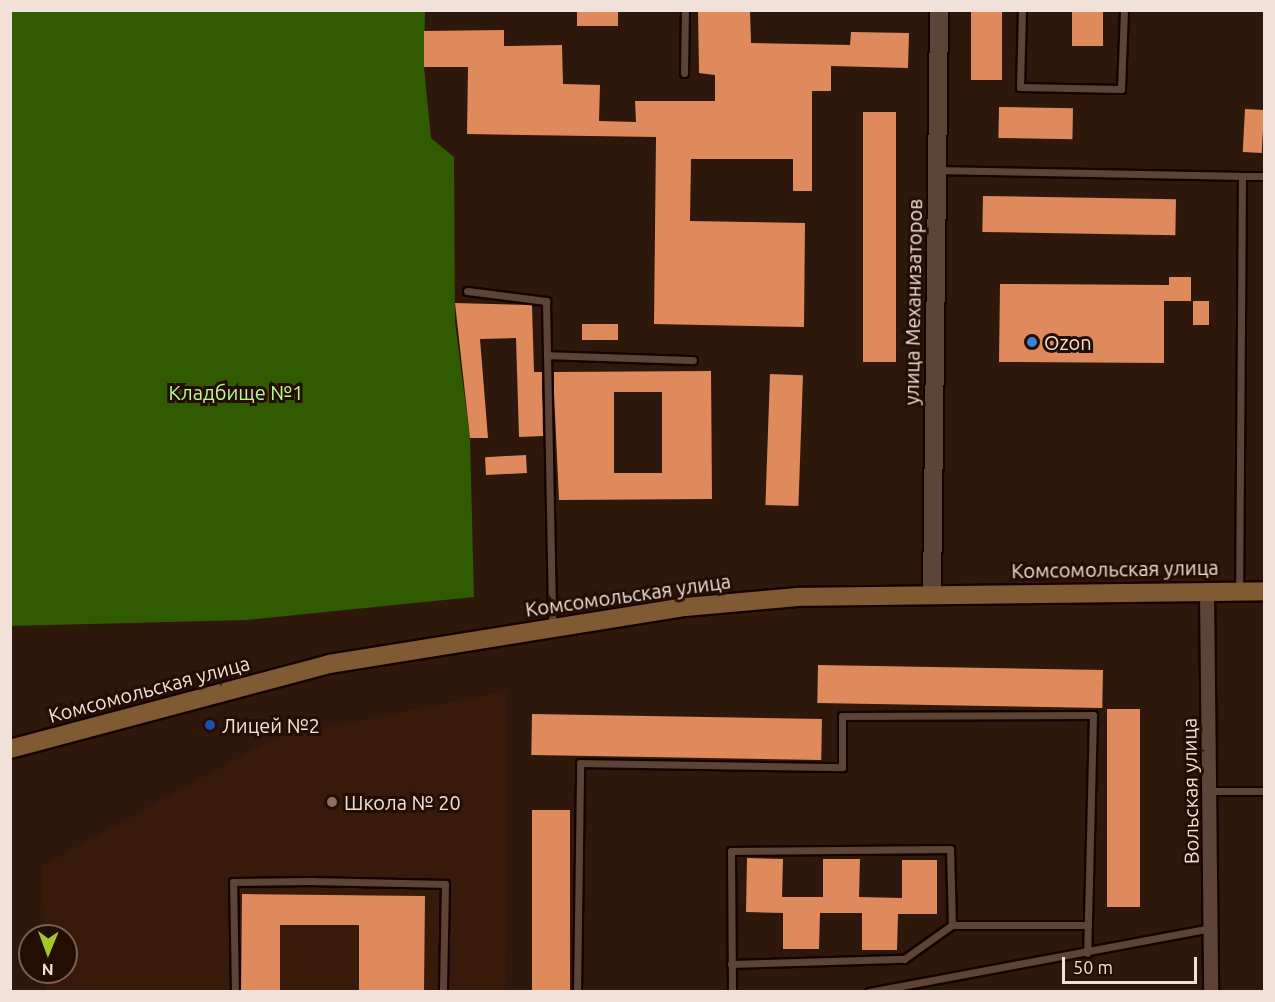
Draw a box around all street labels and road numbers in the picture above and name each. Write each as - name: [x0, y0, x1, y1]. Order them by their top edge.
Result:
- street label: улица Механизаторов: [899, 199, 927, 405]
- street label: Комсомольская улица: [1011, 555, 1219, 583]
- street label: Комсомольская улица: [524, 569, 732, 621]
- street label: Комсомольская улица: [46, 651, 252, 727]
- street label: Вольская улица: [1177, 718, 1203, 864]

